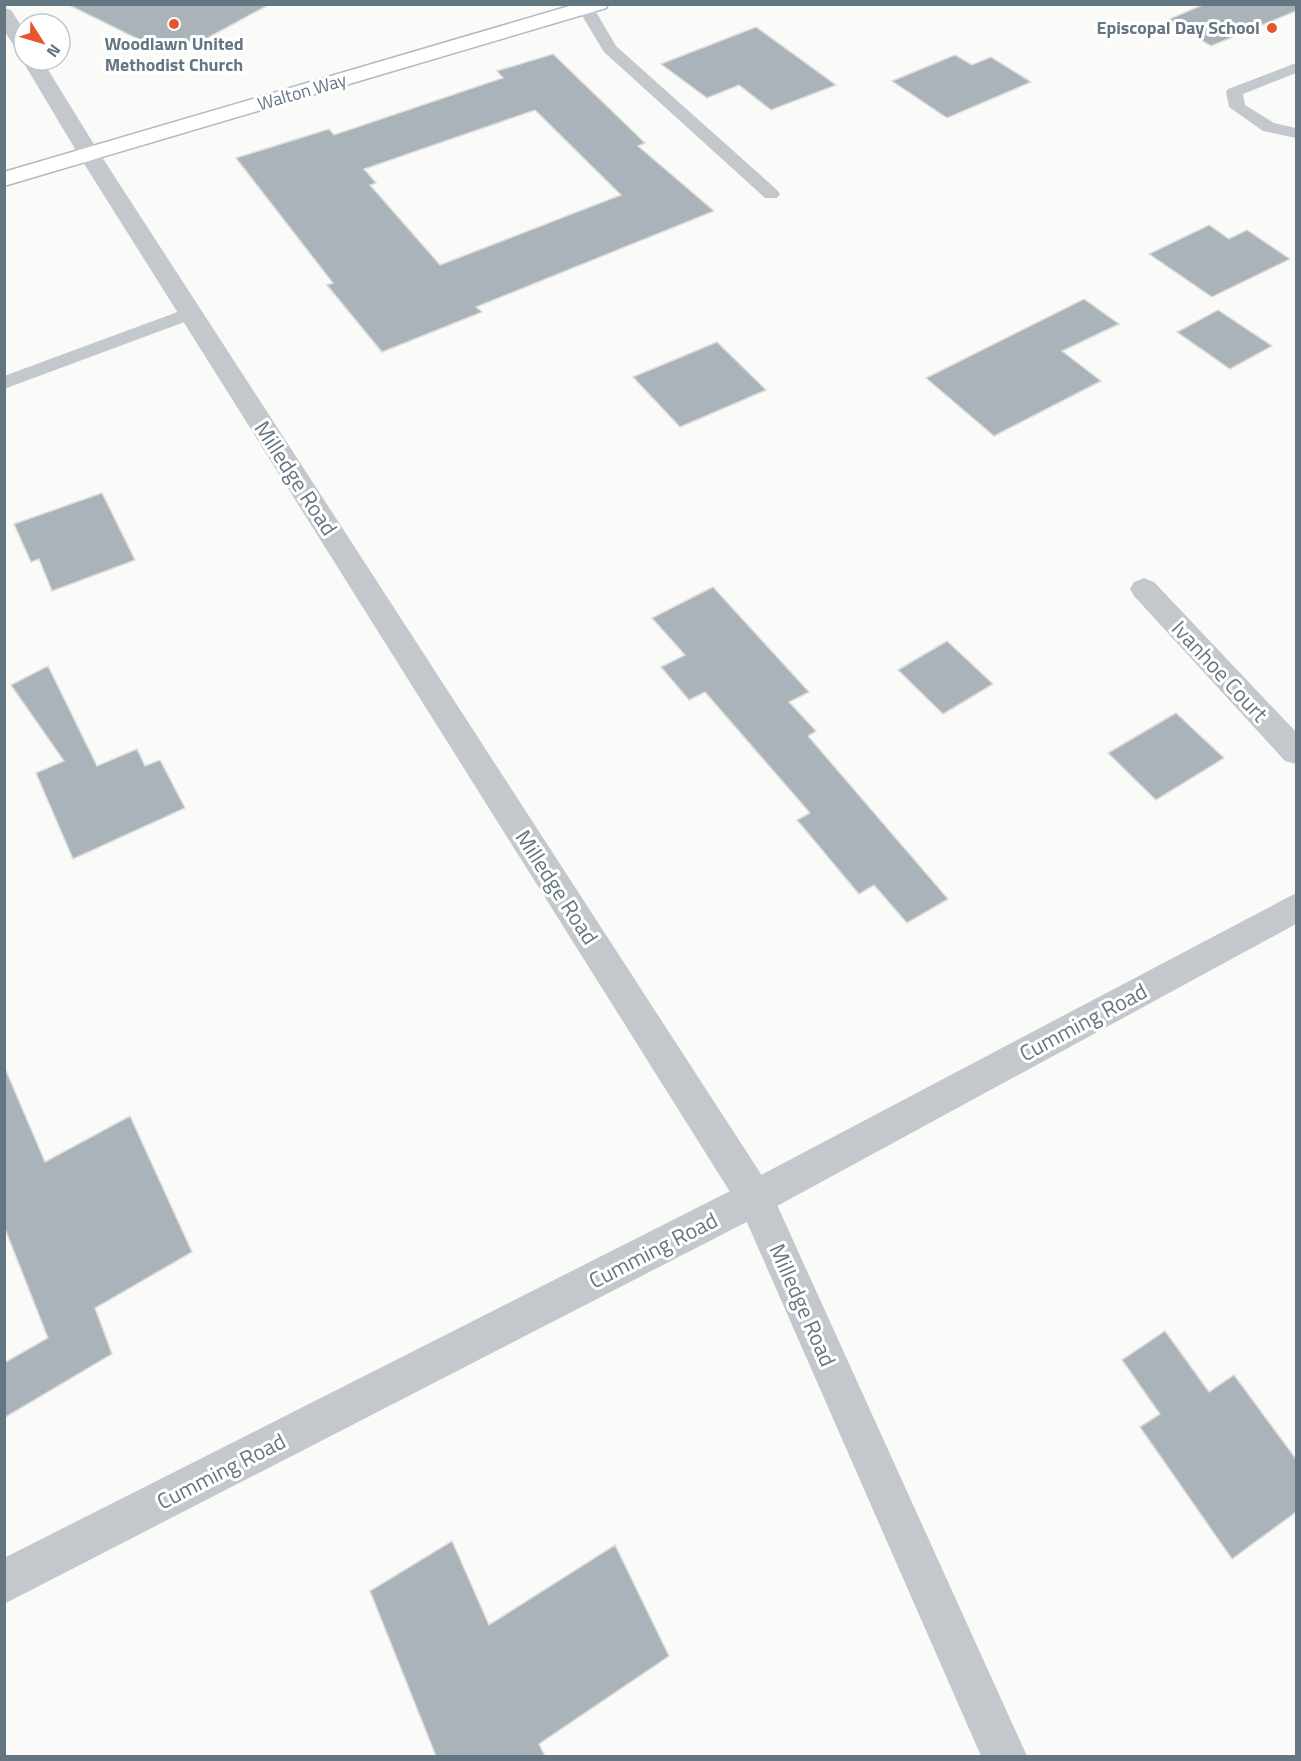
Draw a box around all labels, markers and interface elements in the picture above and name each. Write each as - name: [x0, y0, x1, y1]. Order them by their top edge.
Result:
- north arrow: [12, 12, 72, 72]
- place label: Episcopal Day School: [1096, 14, 1260, 41]
- marker: Woodlawn United Methodist Church: [167, 17, 181, 31]
- marker: Episcopal Day School: [1265, 21, 1279, 35]
- place label: Woodlawn United Methodist Church: [104, 30, 244, 78]
- text: N: [41, 39, 67, 63]
- street label: Walton Way: [254, 66, 350, 117]
- street label: Milledge Road: [246, 414, 346, 542]
- street label: Ivanhoe Court: [1164, 612, 1276, 730]
- street label: Milledge Road: [507, 823, 607, 951]
- street label: Cumming Road: [1013, 974, 1153, 1070]
- street label: Cumming Road: [583, 1203, 723, 1297]
- street label: Milledge Road: [761, 1238, 845, 1372]
- street label: Cumming Road: [151, 1424, 291, 1518]

